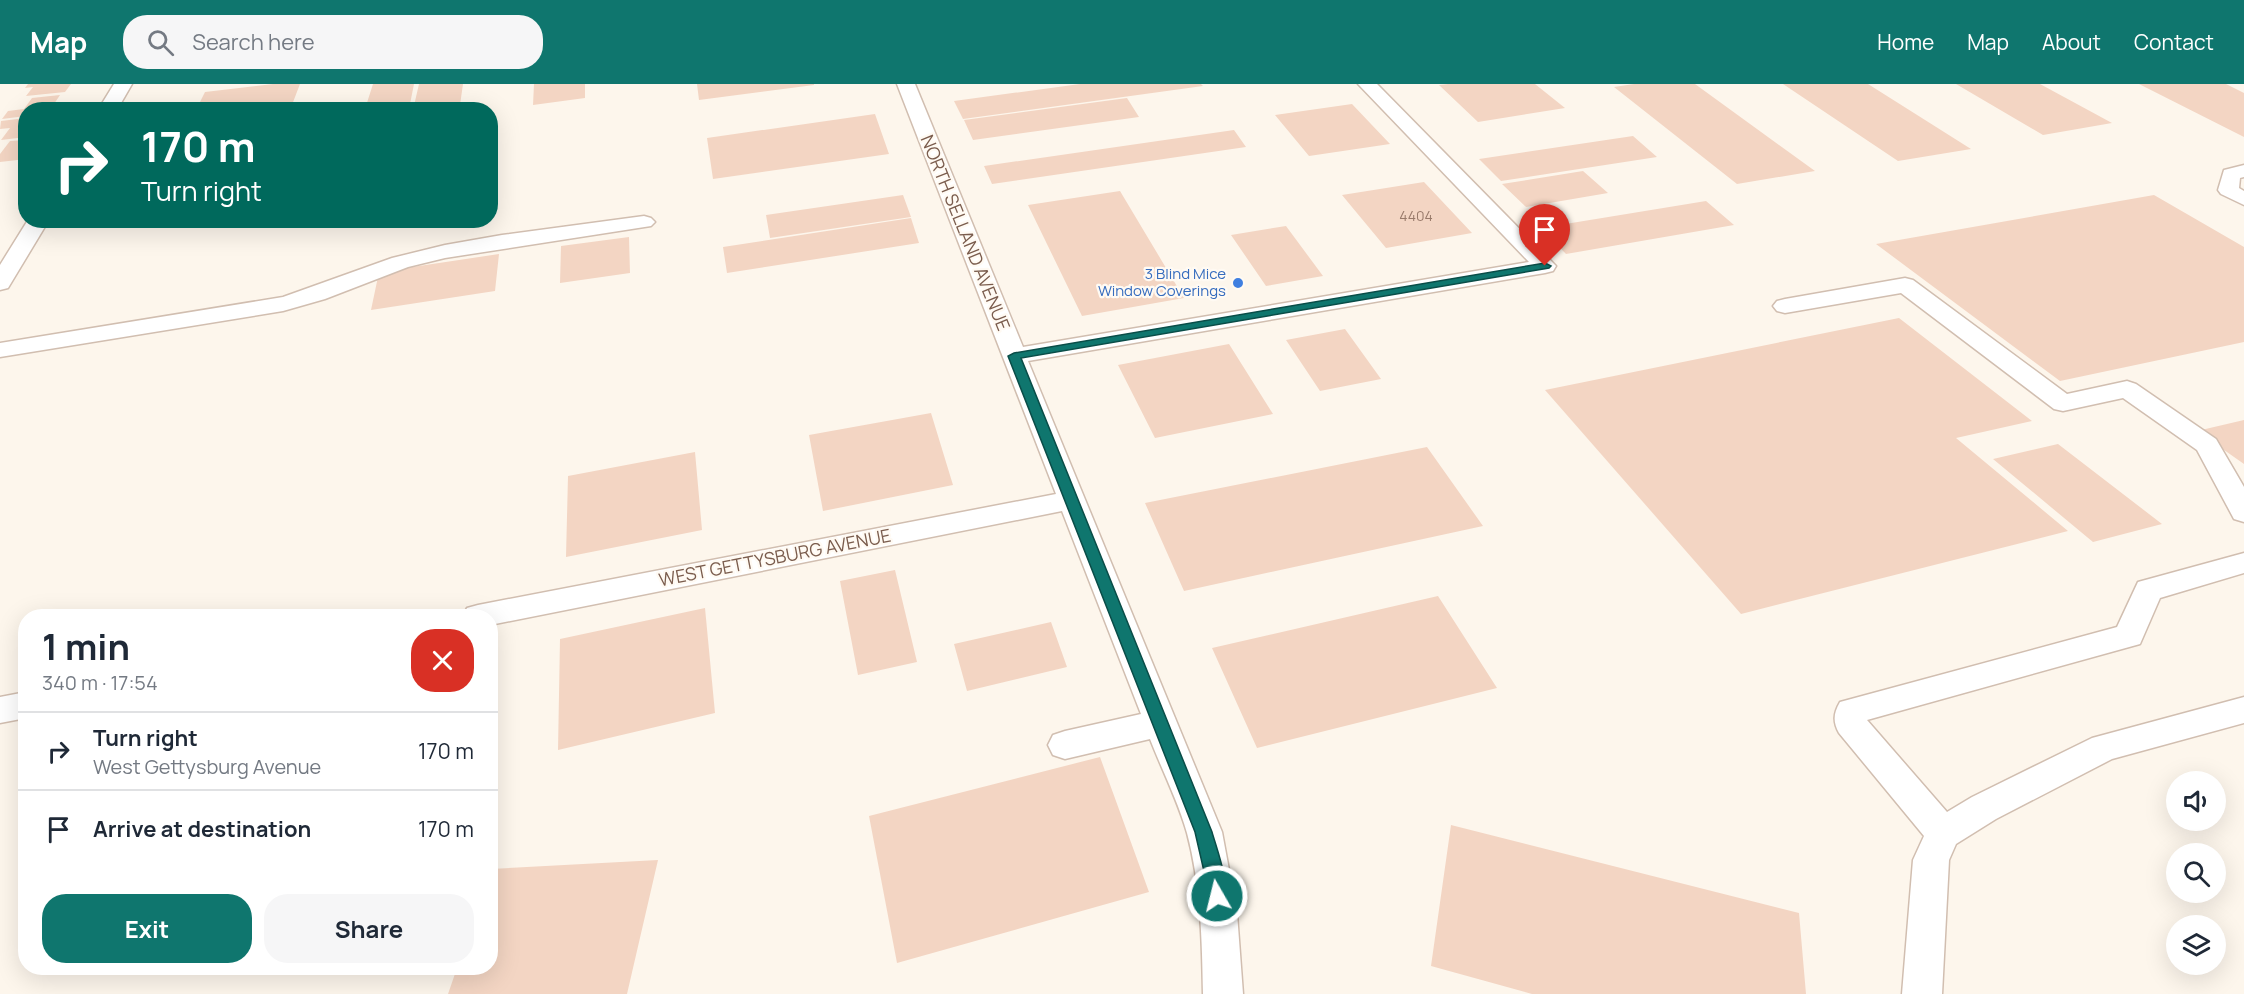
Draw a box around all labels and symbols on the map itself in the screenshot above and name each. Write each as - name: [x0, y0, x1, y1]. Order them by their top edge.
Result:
- street label: NORTH SELLAND AVENUE: [916, 131, 1016, 334]
- pin: [1519, 204, 1570, 266]
- house number: 4404: [1399, 206, 1433, 225]
- place label: 3 Blind Mice Window Coverings: [1098, 263, 1226, 301]
- marker: 3 Blind Mice Window Coverings: [1231, 276, 1245, 290]
- street label: WEST GETTYSBURG AVENUE: [657, 523, 893, 591]
- position arrow: [1185, 864, 1249, 928]

